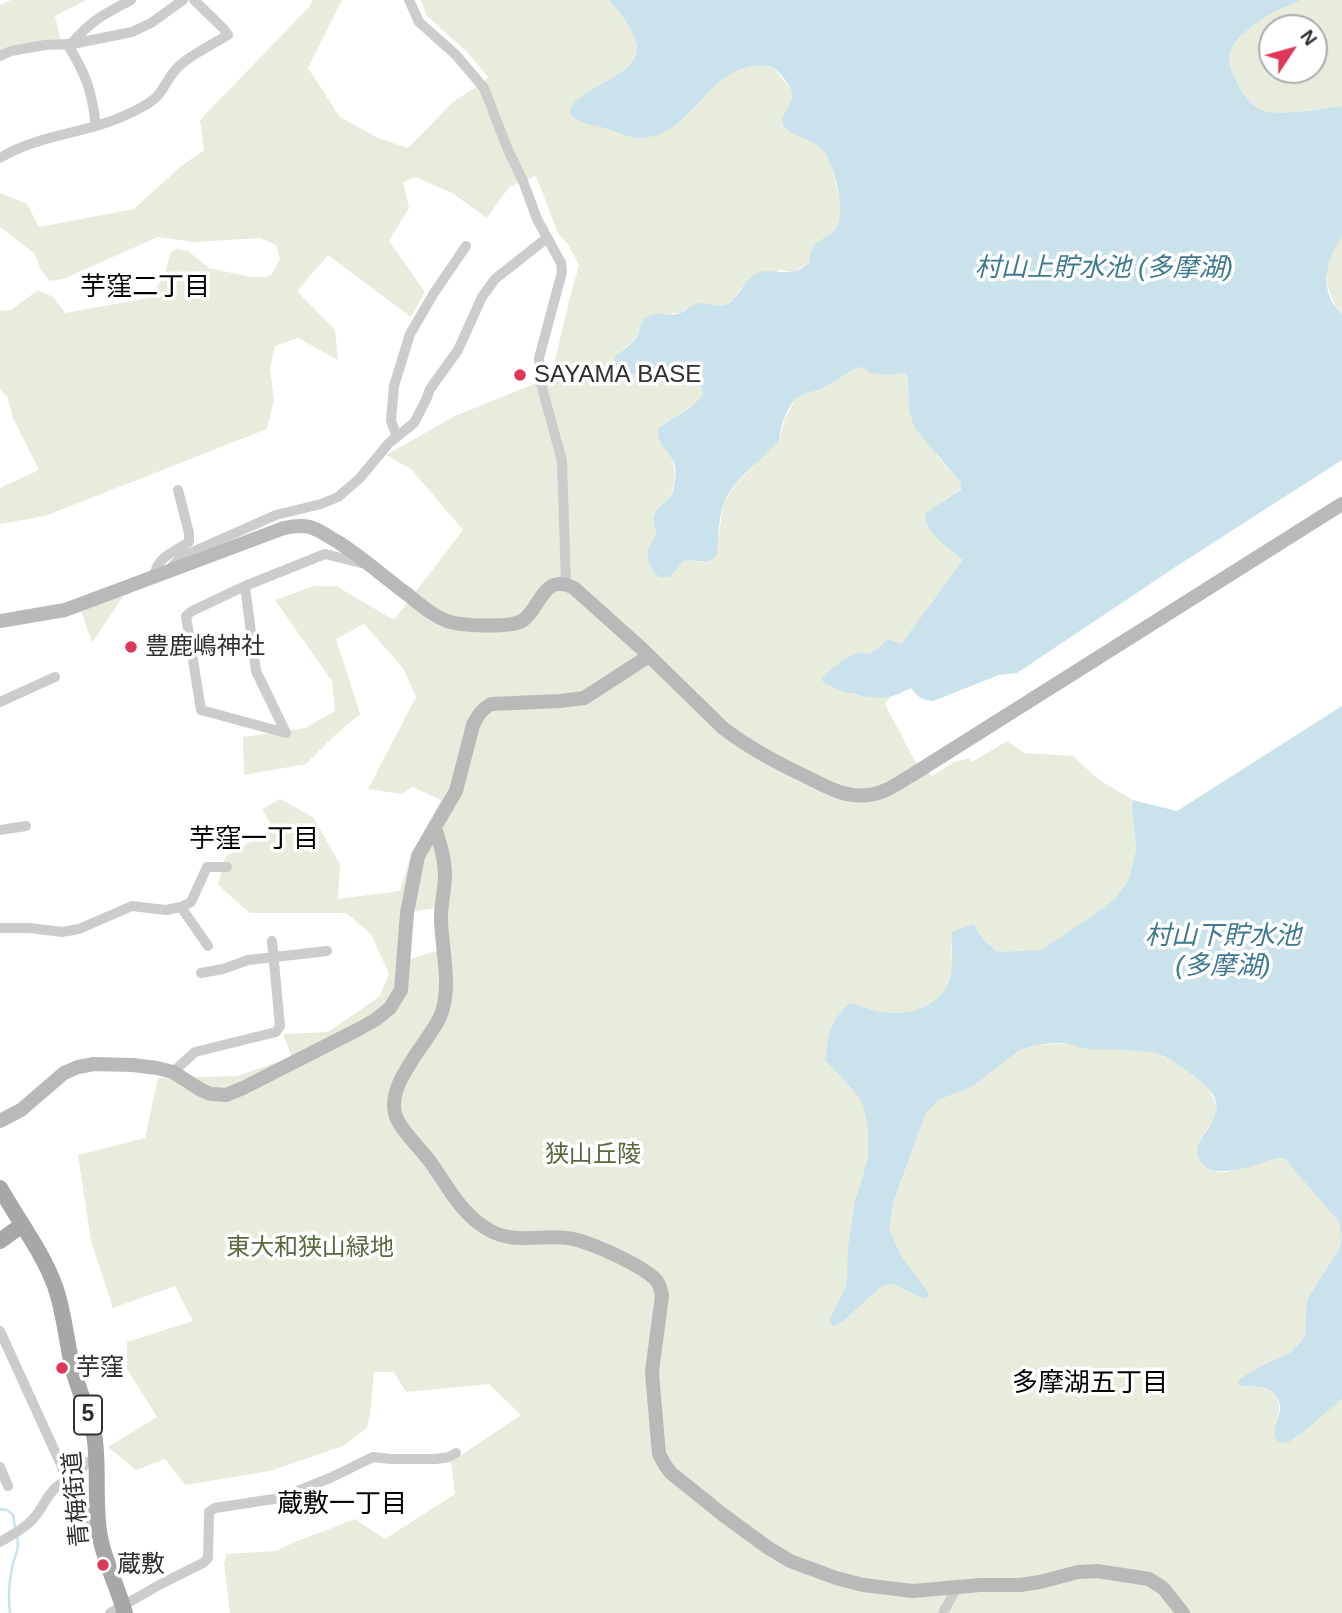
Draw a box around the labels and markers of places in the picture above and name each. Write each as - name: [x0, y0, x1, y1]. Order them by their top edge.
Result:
- place label: SAYAMA BASE: [534, 361, 701, 389]
- marker: SAYAMA BASE: [512, 367, 528, 383]
- place label: 豊鹿嶋神社: [145, 633, 265, 661]
- marker: 豊鹿嶋神社: [123, 639, 139, 655]
- place label: 芋窪: [76, 1354, 124, 1382]
- marker: 芋窪: [54, 1360, 70, 1376]
- place label: 蔵敷: [117, 1551, 165, 1579]
- marker: 蔵敷: [95, 1557, 111, 1573]

